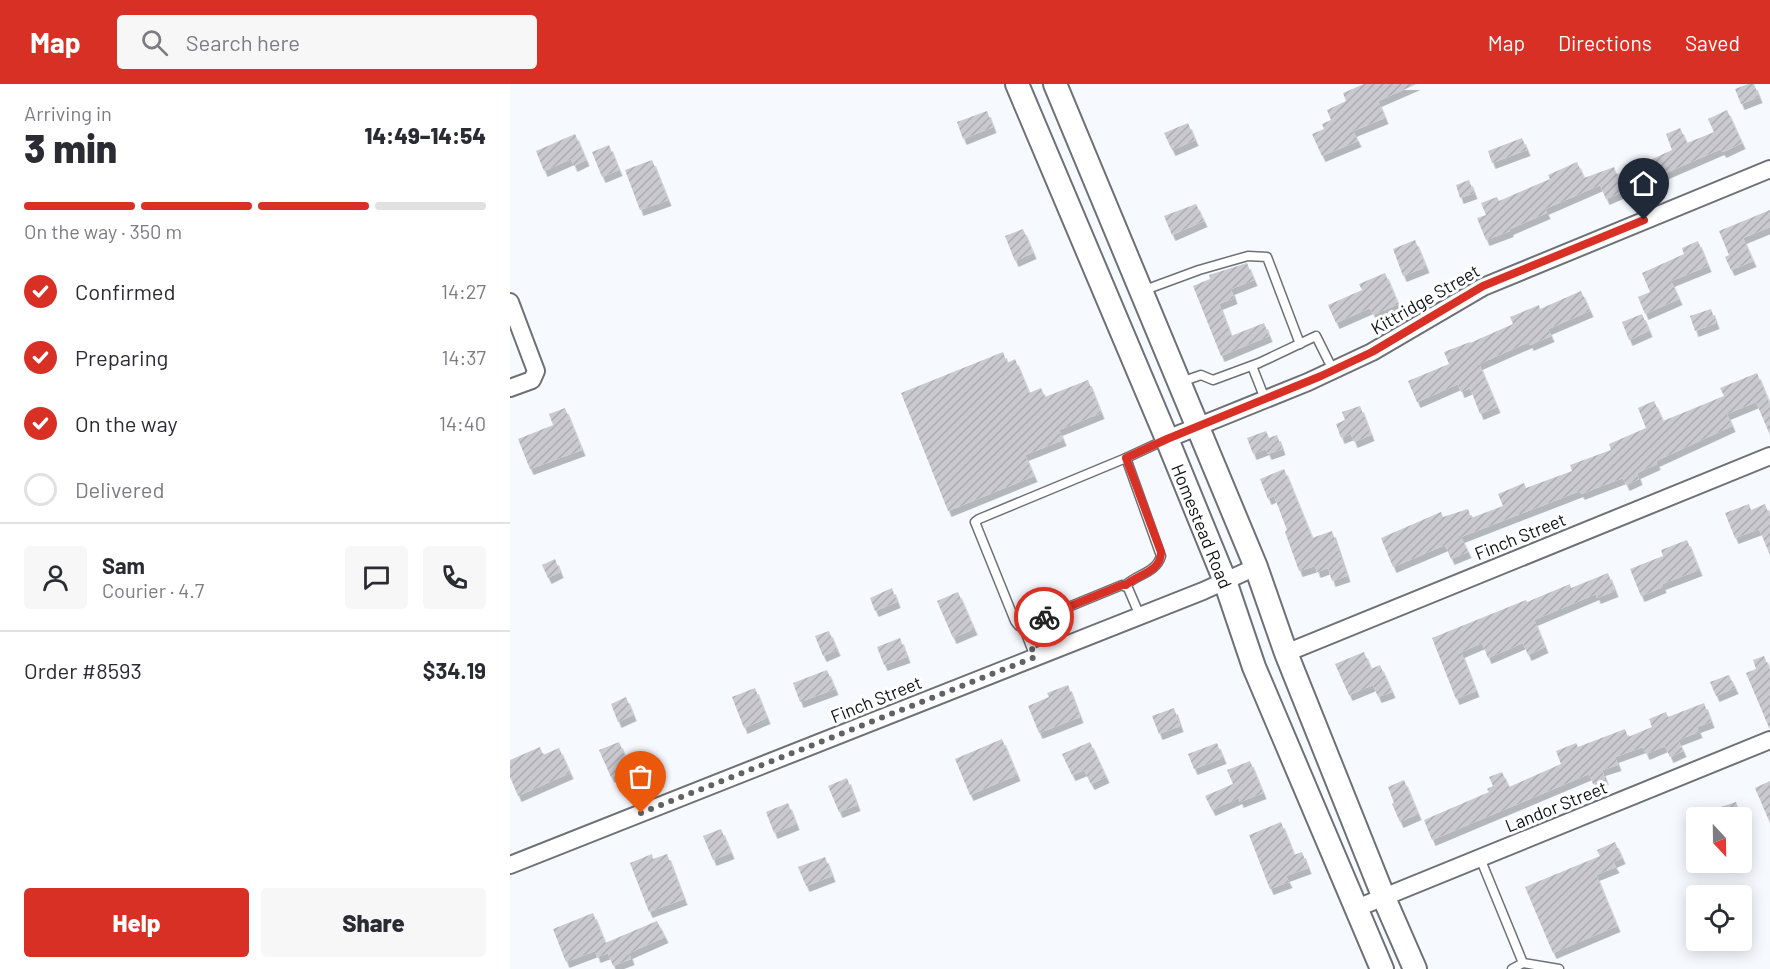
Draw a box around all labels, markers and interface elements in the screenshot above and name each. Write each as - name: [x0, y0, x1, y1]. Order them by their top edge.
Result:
- search box: [117, 15, 537, 69]
- text: Map: [30, 25, 81, 59]
- icon: search: [138, 26, 171, 59]
- text: Search here: [186, 29, 300, 55]
- text: Map: [1488, 30, 1525, 55]
- text: Directions: [1558, 30, 1652, 55]
- text: Saved: [1685, 30, 1740, 55]
- text: Arriving in: [24, 101, 112, 125]
- text: 14:49–14:54: [365, 122, 486, 148]
- text: 3 min: [24, 124, 117, 171]
- pin: [1618, 158, 1669, 220]
- icon: home: [1627, 167, 1660, 200]
- text: On the way · 350 m: [24, 219, 182, 243]
- street label: Kittridge Street: [1367, 259, 1483, 339]
- icon: check: [24, 275, 57, 308]
- text: Confirmed: [75, 278, 175, 304]
- text: 14:27: [441, 279, 486, 303]
- icon: check: [24, 341, 57, 374]
- text: Preparing: [75, 344, 168, 370]
- text: 14:37: [441, 345, 486, 369]
- icon: check: [24, 407, 57, 440]
- text: On the way: [75, 410, 178, 436]
- text: 14:40: [439, 411, 486, 435]
- street label: Homestead Road: [1167, 460, 1237, 592]
- text: Delivered: [75, 476, 164, 502]
- street label: Finch Street: [1471, 508, 1569, 564]
- button: person: [24, 546, 87, 609]
- button: chat: [345, 546, 408, 609]
- button: phone: [423, 546, 486, 609]
- text: Sam: [102, 552, 145, 578]
- text: Courier · 4.7: [102, 578, 204, 602]
- courier: [1014, 587, 1074, 647]
- icon: bike: [1028, 601, 1061, 634]
- text: Order #8593: [24, 657, 142, 683]
- text: $34.19: [423, 657, 486, 683]
- street label: Finch Street: [827, 671, 925, 727]
- pin: [615, 751, 666, 813]
- icon: bag: [624, 760, 657, 793]
- street label: Landor Street: [1502, 776, 1610, 836]
- north arrow: [1686, 807, 1752, 873]
- map controls: [1686, 807, 1752, 951]
- button: locate: [1686, 885, 1752, 951]
- button: Help: [24, 888, 249, 957]
- button: Share: [261, 888, 486, 957]

